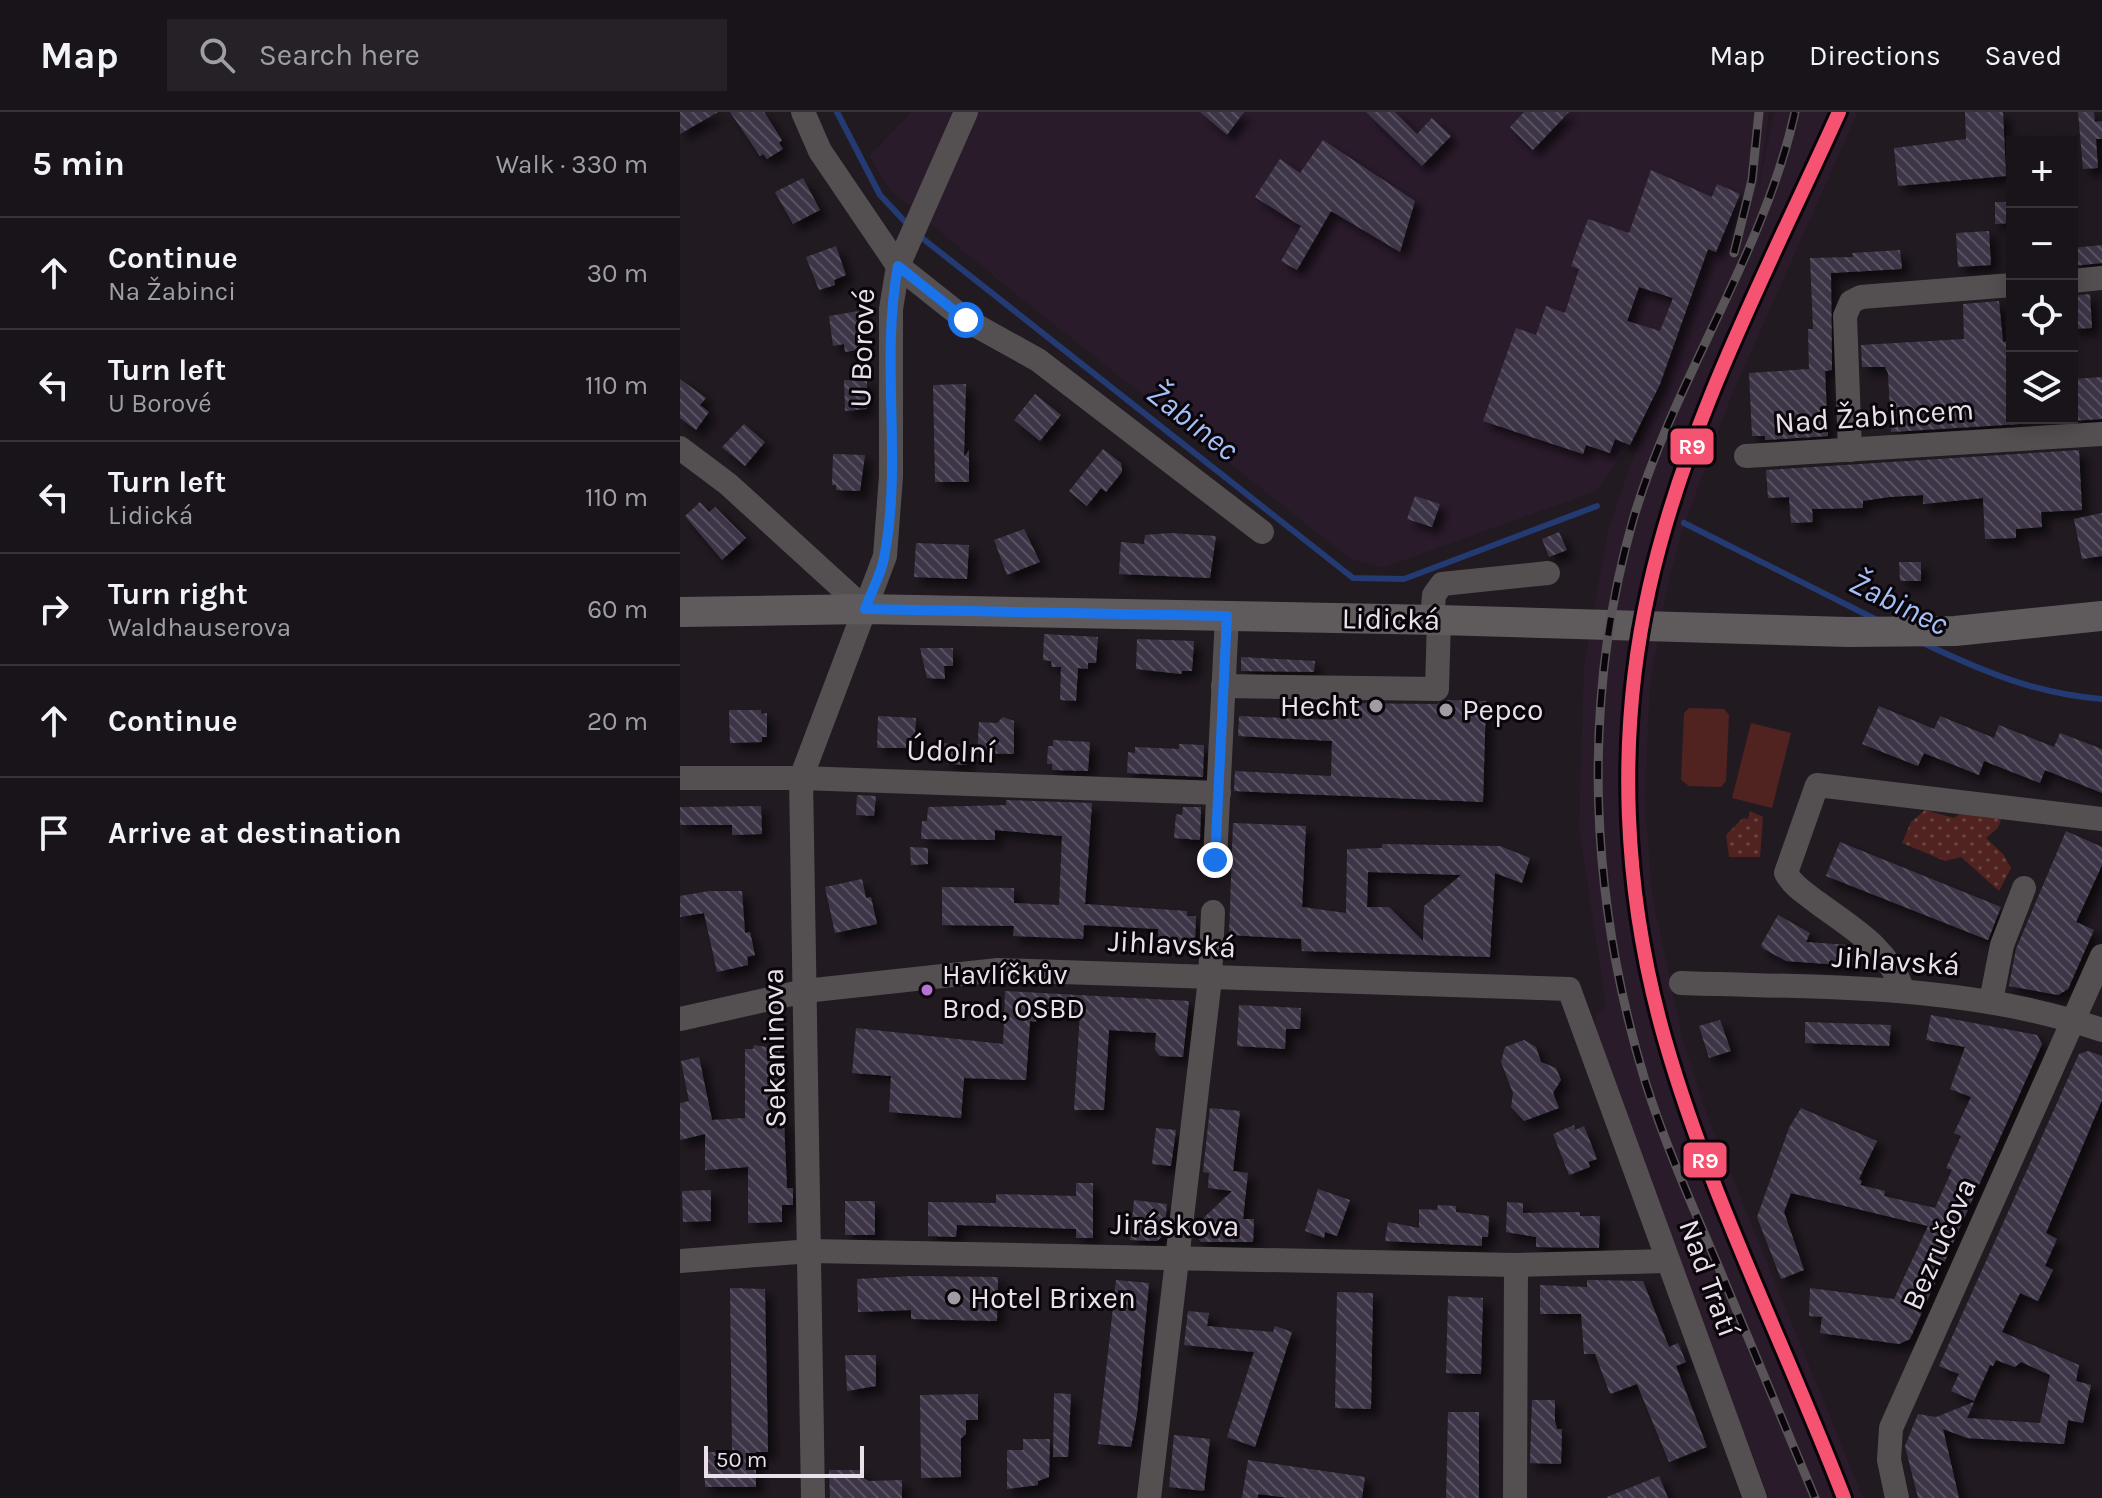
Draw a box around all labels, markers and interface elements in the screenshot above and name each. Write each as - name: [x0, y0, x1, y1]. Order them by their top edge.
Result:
- search box: [167, 19, 727, 91]
- text: Map: [40, 33, 119, 78]
- icon: search: [195, 33, 239, 77]
- text: Search here: [259, 37, 420, 73]
- text: Map: [1710, 39, 1765, 72]
- text: Directions: [1809, 39, 1941, 72]
- text: Saved: [1985, 39, 2062, 72]
- map controls: [2006, 136, 2078, 424]
- button: +: [2006, 136, 2078, 208]
- text: 5 min: [32, 144, 125, 184]
- text: Walk · 330 m: [496, 149, 648, 180]
- button: −: [2006, 208, 2078, 280]
- text: Continue: [108, 240, 238, 276]
- icon: ahead: [32, 251, 76, 295]
- text: 30 m: [587, 258, 648, 289]
- text: Na Žabinci: [108, 276, 236, 307]
- button: locate: [2006, 280, 2078, 352]
- street label: U Borové: [842, 288, 882, 408]
- route start: [948, 302, 984, 338]
- text: Turn left: [108, 352, 226, 388]
- button: layers: [2006, 352, 2078, 424]
- icon: left: [32, 363, 76, 407]
- text: 110 m: [585, 370, 648, 401]
- water label: Žabinec: [1140, 373, 1247, 469]
- text: U Borové: [108, 388, 212, 419]
- street label: Nad Žabincem: [1773, 391, 1975, 441]
- line badge: R9: [1669, 427, 1715, 466]
- text: R9: [1678, 434, 1706, 460]
- text: Turn left: [108, 464, 226, 500]
- icon: left: [32, 475, 76, 519]
- text: 110 m: [585, 482, 648, 513]
- text: Lidická: [108, 500, 193, 531]
- water label: Žabinec: [1843, 562, 1955, 643]
- text: Turn right: [108, 576, 248, 612]
- icon: right: [32, 587, 76, 631]
- text: 60 m: [587, 594, 648, 625]
- street label: Lidická: [1341, 600, 1441, 638]
- text: Waldhauserova: [108, 612, 291, 643]
- place label: Hecht: [1280, 688, 1360, 724]
- place label: Pepco: [1462, 692, 1543, 728]
- marker: Hecht: [1367, 697, 1385, 715]
- icon: ahead: [32, 699, 76, 743]
- marker: Pepco: [1437, 701, 1455, 719]
- text: Continue: [108, 703, 238, 739]
- text: 20 m: [587, 706, 648, 737]
- street label: Údolní: [906, 731, 996, 771]
- icon: arrive: [32, 811, 76, 855]
- text: Arrive at destination: [108, 815, 402, 851]
- route end: [1197, 842, 1233, 878]
- street label: Jihlavská: [1107, 923, 1237, 965]
- street label: Jihlavská: [1831, 939, 1961, 983]
- place label: Havlíčkův Brod, OSBD: [942, 958, 1085, 1025]
- street label: Sekaninova: [755, 968, 793, 1128]
- marker: Havlíčkův Brod, OSBD: [919, 982, 935, 998]
- line badge: R9: [1682, 1141, 1728, 1179]
- text: R9: [1691, 1148, 1719, 1174]
- street label: Bezručova: [1894, 1172, 1984, 1316]
- street label: Jiráskova: [1110, 1206, 1240, 1244]
- street label: Nad Tratí: [1671, 1214, 1747, 1342]
- place label: Hotel Brixen: [970, 1280, 1136, 1316]
- marker: Hotel Brixen: [945, 1289, 963, 1307]
- scale bar: [704, 1442, 864, 1478]
- text: 50 m: [716, 1447, 767, 1473]

